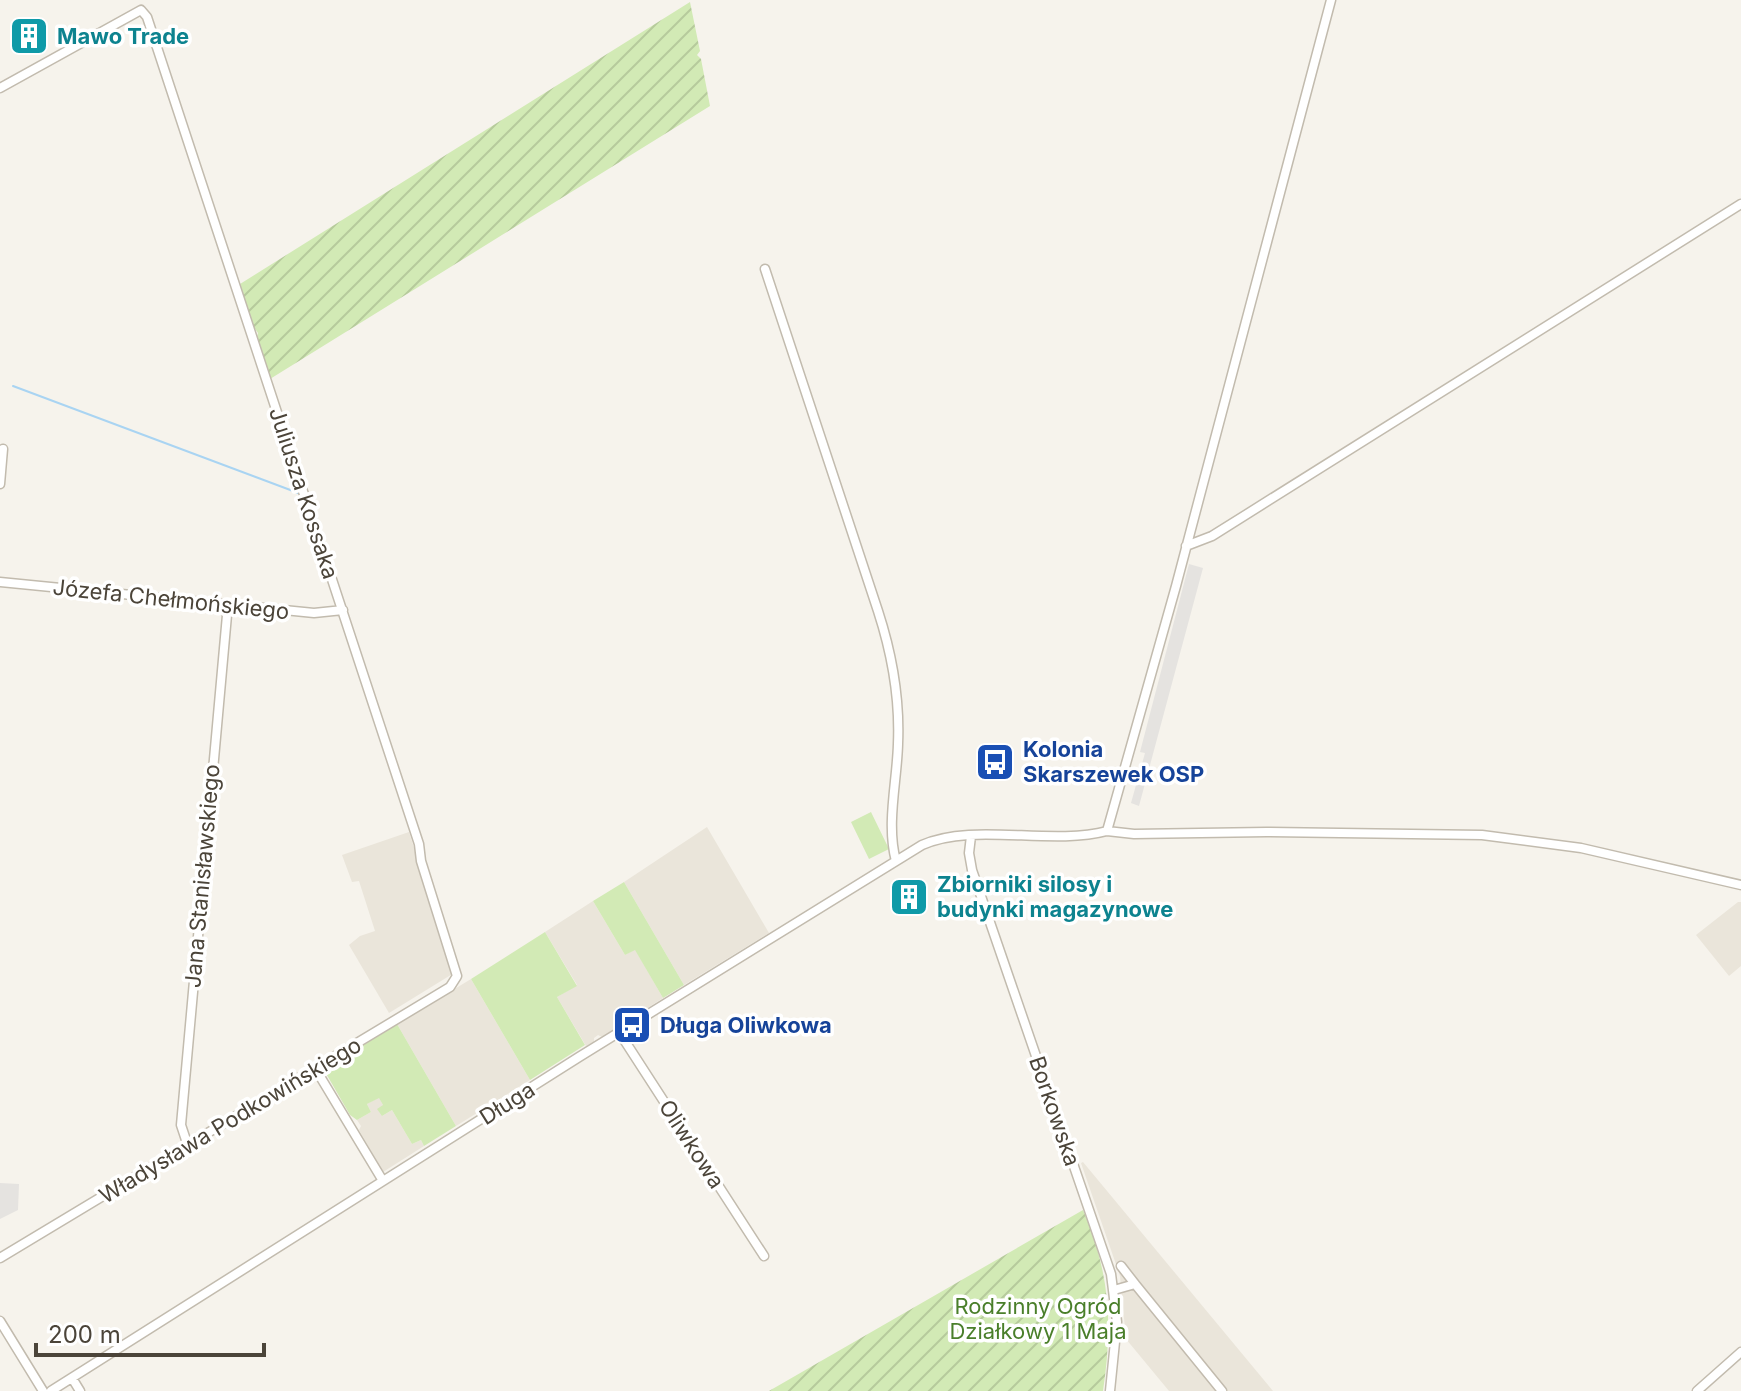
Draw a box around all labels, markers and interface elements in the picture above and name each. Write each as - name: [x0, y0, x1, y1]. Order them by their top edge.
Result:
- building icon: Mawo Trade: [8, 15, 50, 57]
- place label: Mawo Trade: [57, 23, 189, 49]
- street label: Juliusza Kossaka: [264, 404, 344, 582]
- street label: Józefa Chełmońskiego: [51, 574, 291, 624]
- place label: Kolonia Skarszewek OSP: [1023, 736, 1204, 787]
- bus stop icon: Kolonia Skarszewek OSP: [974, 741, 1016, 783]
- street label: Jana Stanisławskiego: [179, 763, 225, 989]
- place label: Zbiorniki silosy i budynki magazynowe: [937, 871, 1173, 922]
- building icon: Zbiorniki silosy i budynki magazynowe: [888, 876, 930, 918]
- bus stop icon: Długa Oliwkowa: [611, 1004, 653, 1046]
- place label: Długa Oliwkowa: [660, 1012, 832, 1038]
- street label: Władysława Podkowińskiego: [94, 1031, 366, 1209]
- street label: Borkowska: [1024, 1053, 1086, 1169]
- street label: Długa: [475, 1076, 539, 1130]
- street label: Oliwkowa: [654, 1095, 730, 1193]
- park label: Rodzinny Ogród Działkowy 1 Maja: [949, 1293, 1127, 1344]
- scale bar: [36, 1307, 264, 1357]
- text: 200 m: [48, 1320, 121, 1349]

